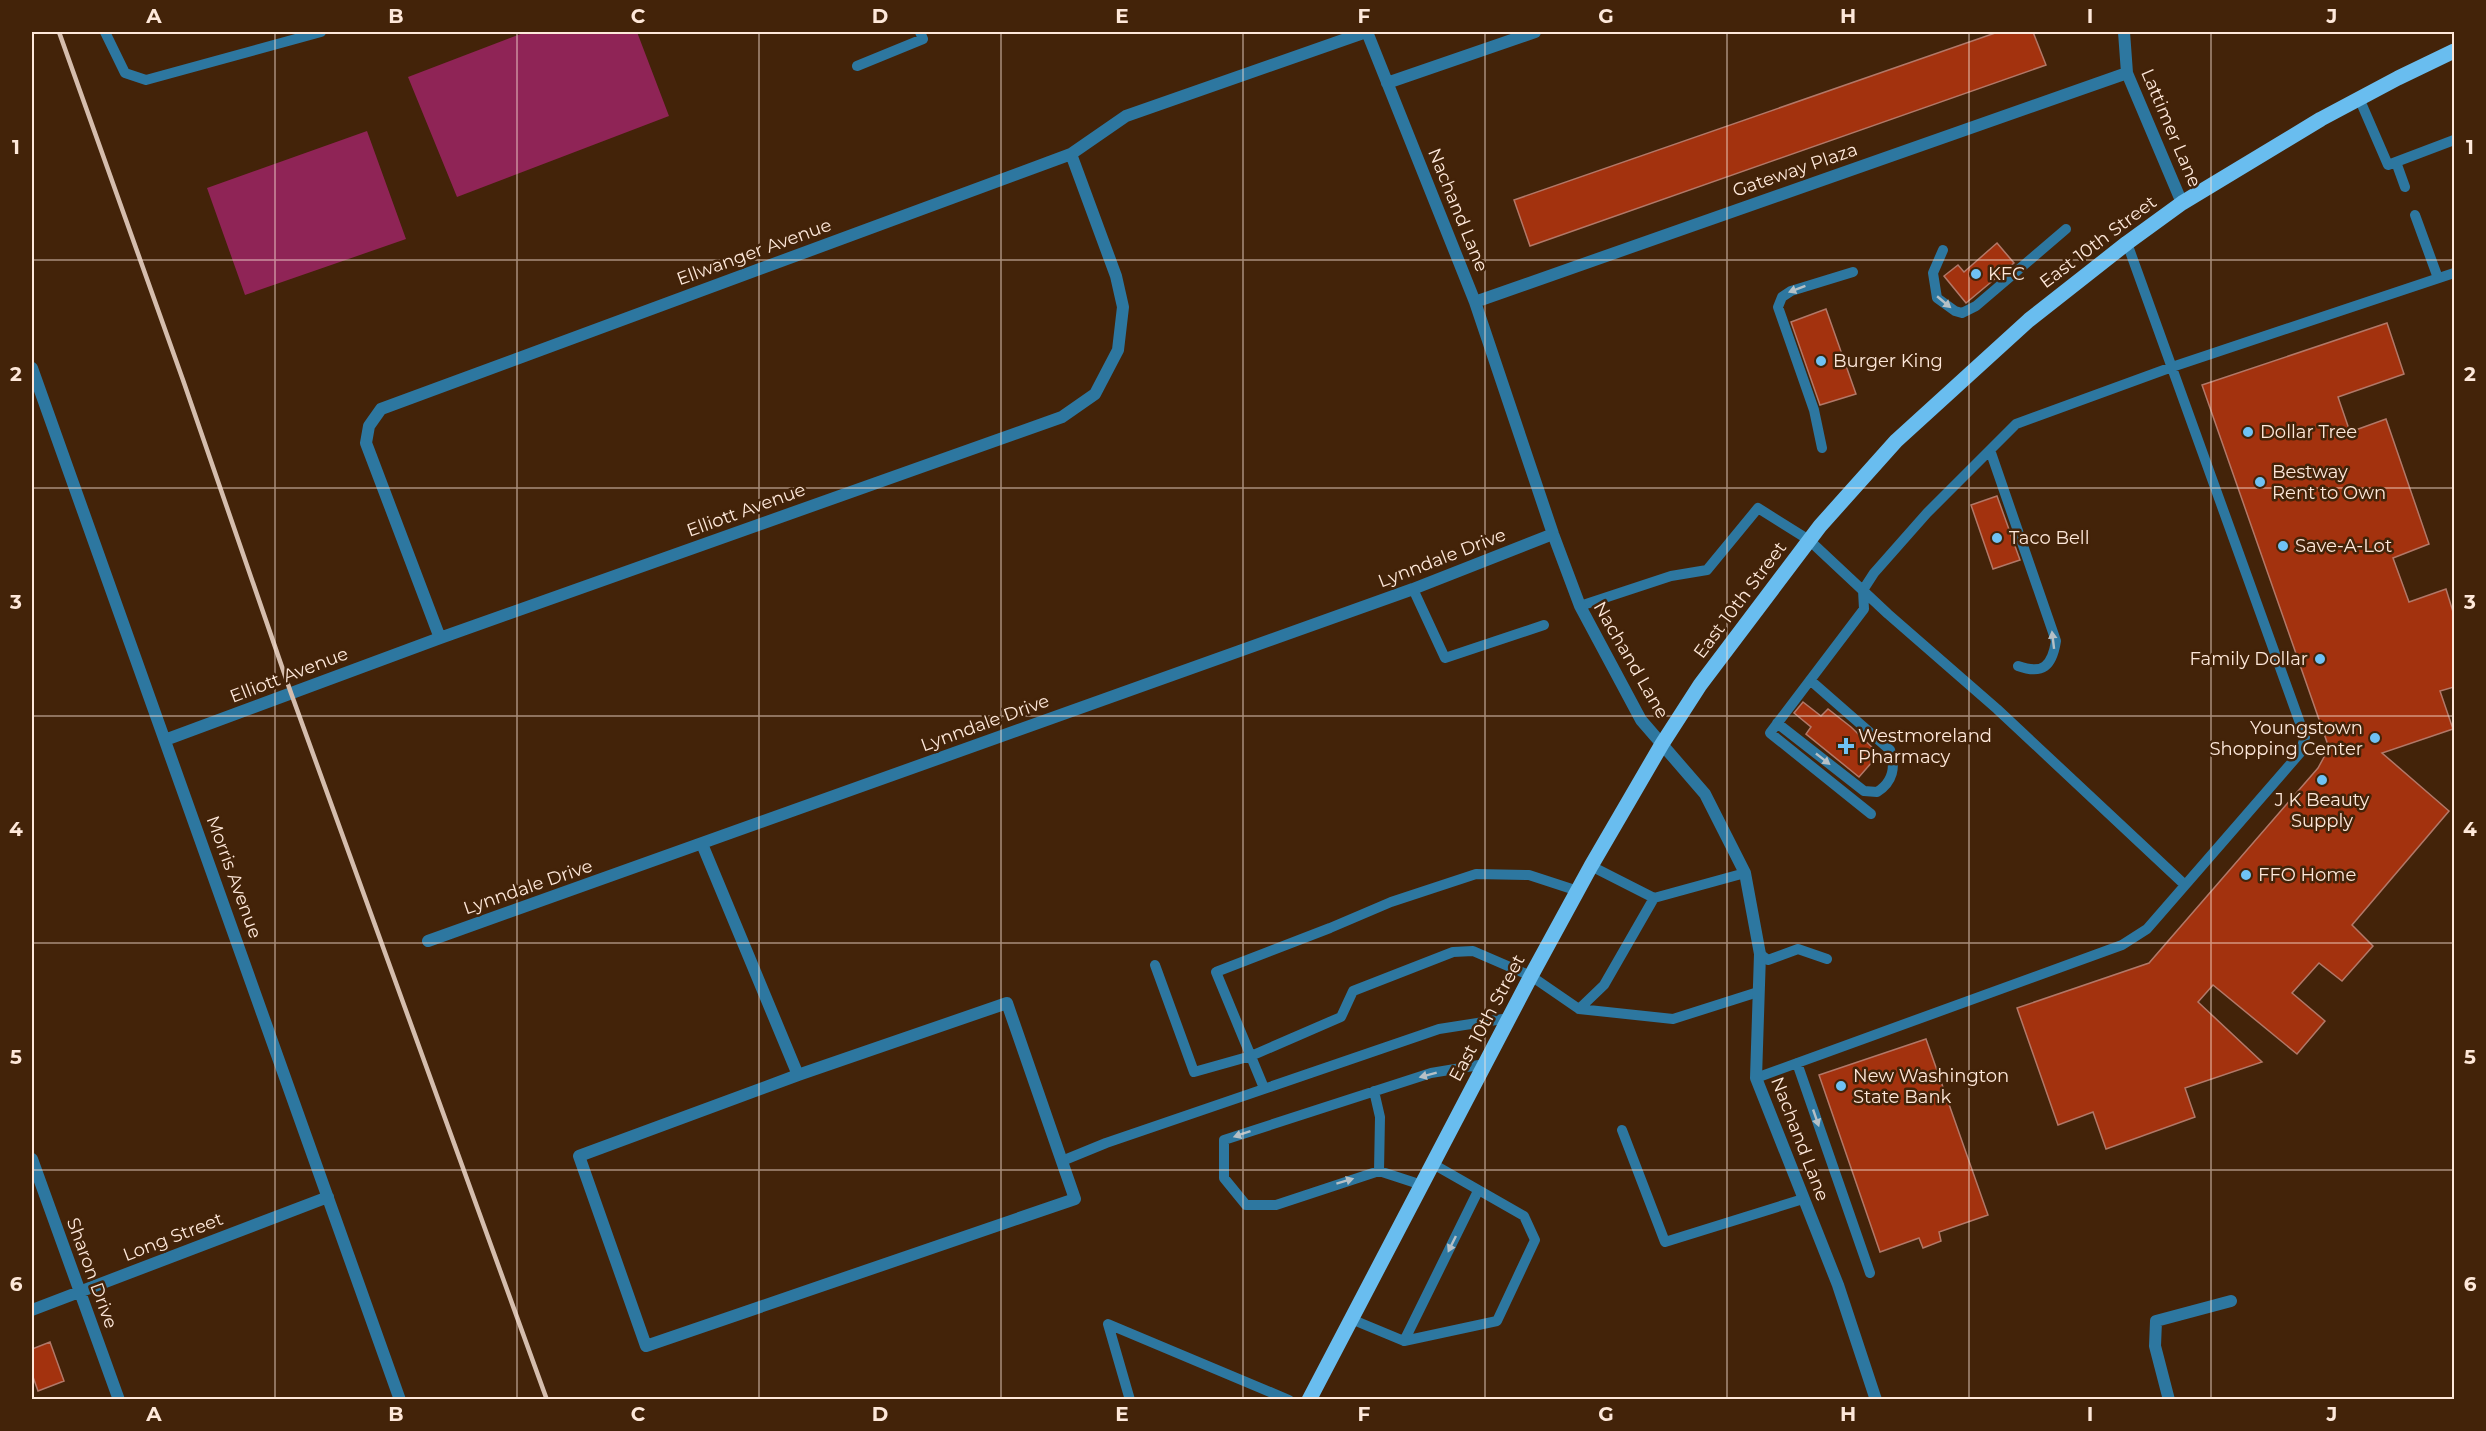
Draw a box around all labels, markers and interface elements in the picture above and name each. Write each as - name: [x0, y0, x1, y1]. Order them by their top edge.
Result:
- text: A: [145, 4, 162, 28]
- text: B: [388, 4, 404, 28]
- text: C: [631, 4, 646, 28]
- text: D: [872, 4, 888, 28]
- text: E: [1115, 4, 1129, 28]
- text: F: [1358, 4, 1371, 28]
- text: G: [1598, 4, 1614, 28]
- text: H: [1840, 4, 1856, 28]
- text: I: [2087, 4, 2093, 28]
- text: J: [2326, 4, 2337, 28]
- street label: Lattimer Lane: [2136, 65, 2206, 191]
- text: 1: [12, 135, 20, 159]
- text: 1: [2466, 135, 2474, 159]
- street label: Gateway Plaza: [1730, 138, 1860, 202]
- street label: Nachand Lane: [1423, 145, 1493, 275]
- street label: East 10th Street: [2035, 191, 2161, 293]
- street label: Ellwanger Avenue: [674, 214, 834, 290]
- place label: KFC: [1988, 263, 2025, 285]
- marker: KFC: [1969, 267, 1983, 281]
- one-way arrow: [1788, 285, 1806, 295]
- one-way arrow: [1936, 295, 1951, 308]
- place label: Burger King: [1833, 350, 1943, 372]
- marker: Burger King: [1814, 354, 1828, 368]
- text: 2: [10, 362, 22, 386]
- text: 2: [2464, 362, 2476, 386]
- place label: Dollar Tree: [2260, 421, 2357, 443]
- marker: Dollar Tree: [2241, 425, 2255, 439]
- place label: Bestway Rent to Own: [2272, 461, 2386, 504]
- marker: Bestway Rent to Own: [2253, 475, 2267, 489]
- street label: Elliott Avenue: [684, 478, 809, 542]
- street label: Lynndale Drive: [1375, 523, 1509, 592]
- place label: Taco Bell: [2009, 527, 2090, 549]
- marker: Taco Bell: [1990, 531, 2004, 545]
- place label: Save-A-Lot: [2295, 535, 2392, 557]
- street label: East 10th Street: [1689, 537, 1791, 663]
- marker: Save-A-Lot: [2276, 539, 2290, 553]
- text: 3: [9, 590, 22, 614]
- text: 3: [2463, 590, 2476, 614]
- street label: Nachand Lane: [1589, 598, 1673, 723]
- one-way arrow: [2048, 630, 2058, 649]
- street label: Elliott Avenue: [227, 642, 351, 708]
- place label: Family Dollar: [2190, 648, 2308, 670]
- marker: Family Dollar: [2313, 652, 2327, 666]
- street label: Lynndale Drive: [918, 690, 1052, 756]
- place label: Youngstown Shopping Center: [2210, 717, 2363, 760]
- place label: Westmoreland Pharmacy: [1858, 725, 1992, 768]
- marker: Youngstown Shopping Center: [2368, 731, 2382, 745]
- marker: Westmoreland Pharmacy: [1839, 739, 1853, 753]
- one-way arrow: [1815, 753, 1831, 765]
- marker: J K Beauty Supply: [2315, 773, 2329, 787]
- place label: J K Beauty Supply: [2274, 789, 2370, 832]
- street label: Morris Avenue: [202, 813, 266, 941]
- text: 4: [9, 817, 23, 841]
- text: 4: [2463, 817, 2477, 841]
- street label: Lynndale Drive: [461, 855, 596, 919]
- place label: FFO Home: [2258, 864, 2356, 886]
- marker: FFO Home: [2239, 868, 2253, 882]
- street label: East 10th Street: [1444, 951, 1530, 1085]
- text: 5: [10, 1045, 22, 1069]
- text: 5: [2464, 1045, 2476, 1069]
- place label: New Washington State Bank: [1853, 1065, 2009, 1108]
- one-way arrow: [1418, 1070, 1437, 1080]
- street label: Nachand Lane: [1766, 1074, 1834, 1204]
- marker: New Washington State Bank: [1834, 1079, 1848, 1093]
- one-way arrow: [1812, 1109, 1822, 1127]
- one-way arrow: [1233, 1130, 1251, 1140]
- one-way arrow: [1336, 1176, 1354, 1185]
- street label: Long Street: [120, 1208, 226, 1266]
- street label: Sharon Drive: [62, 1215, 122, 1331]
- one-way arrow: [1447, 1235, 1457, 1252]
- text: 6: [10, 1272, 23, 1296]
- text: 6: [2464, 1272, 2477, 1296]
- text: A: [145, 1402, 162, 1426]
- text: B: [388, 1402, 404, 1426]
- text: C: [631, 1402, 646, 1426]
- text: D: [872, 1402, 888, 1426]
- text: E: [1115, 1402, 1129, 1426]
- text: F: [1358, 1402, 1371, 1426]
- text: G: [1598, 1402, 1614, 1426]
- text: H: [1840, 1402, 1856, 1426]
- text: I: [2087, 1402, 2093, 1426]
- text: J: [2326, 1402, 2337, 1426]

